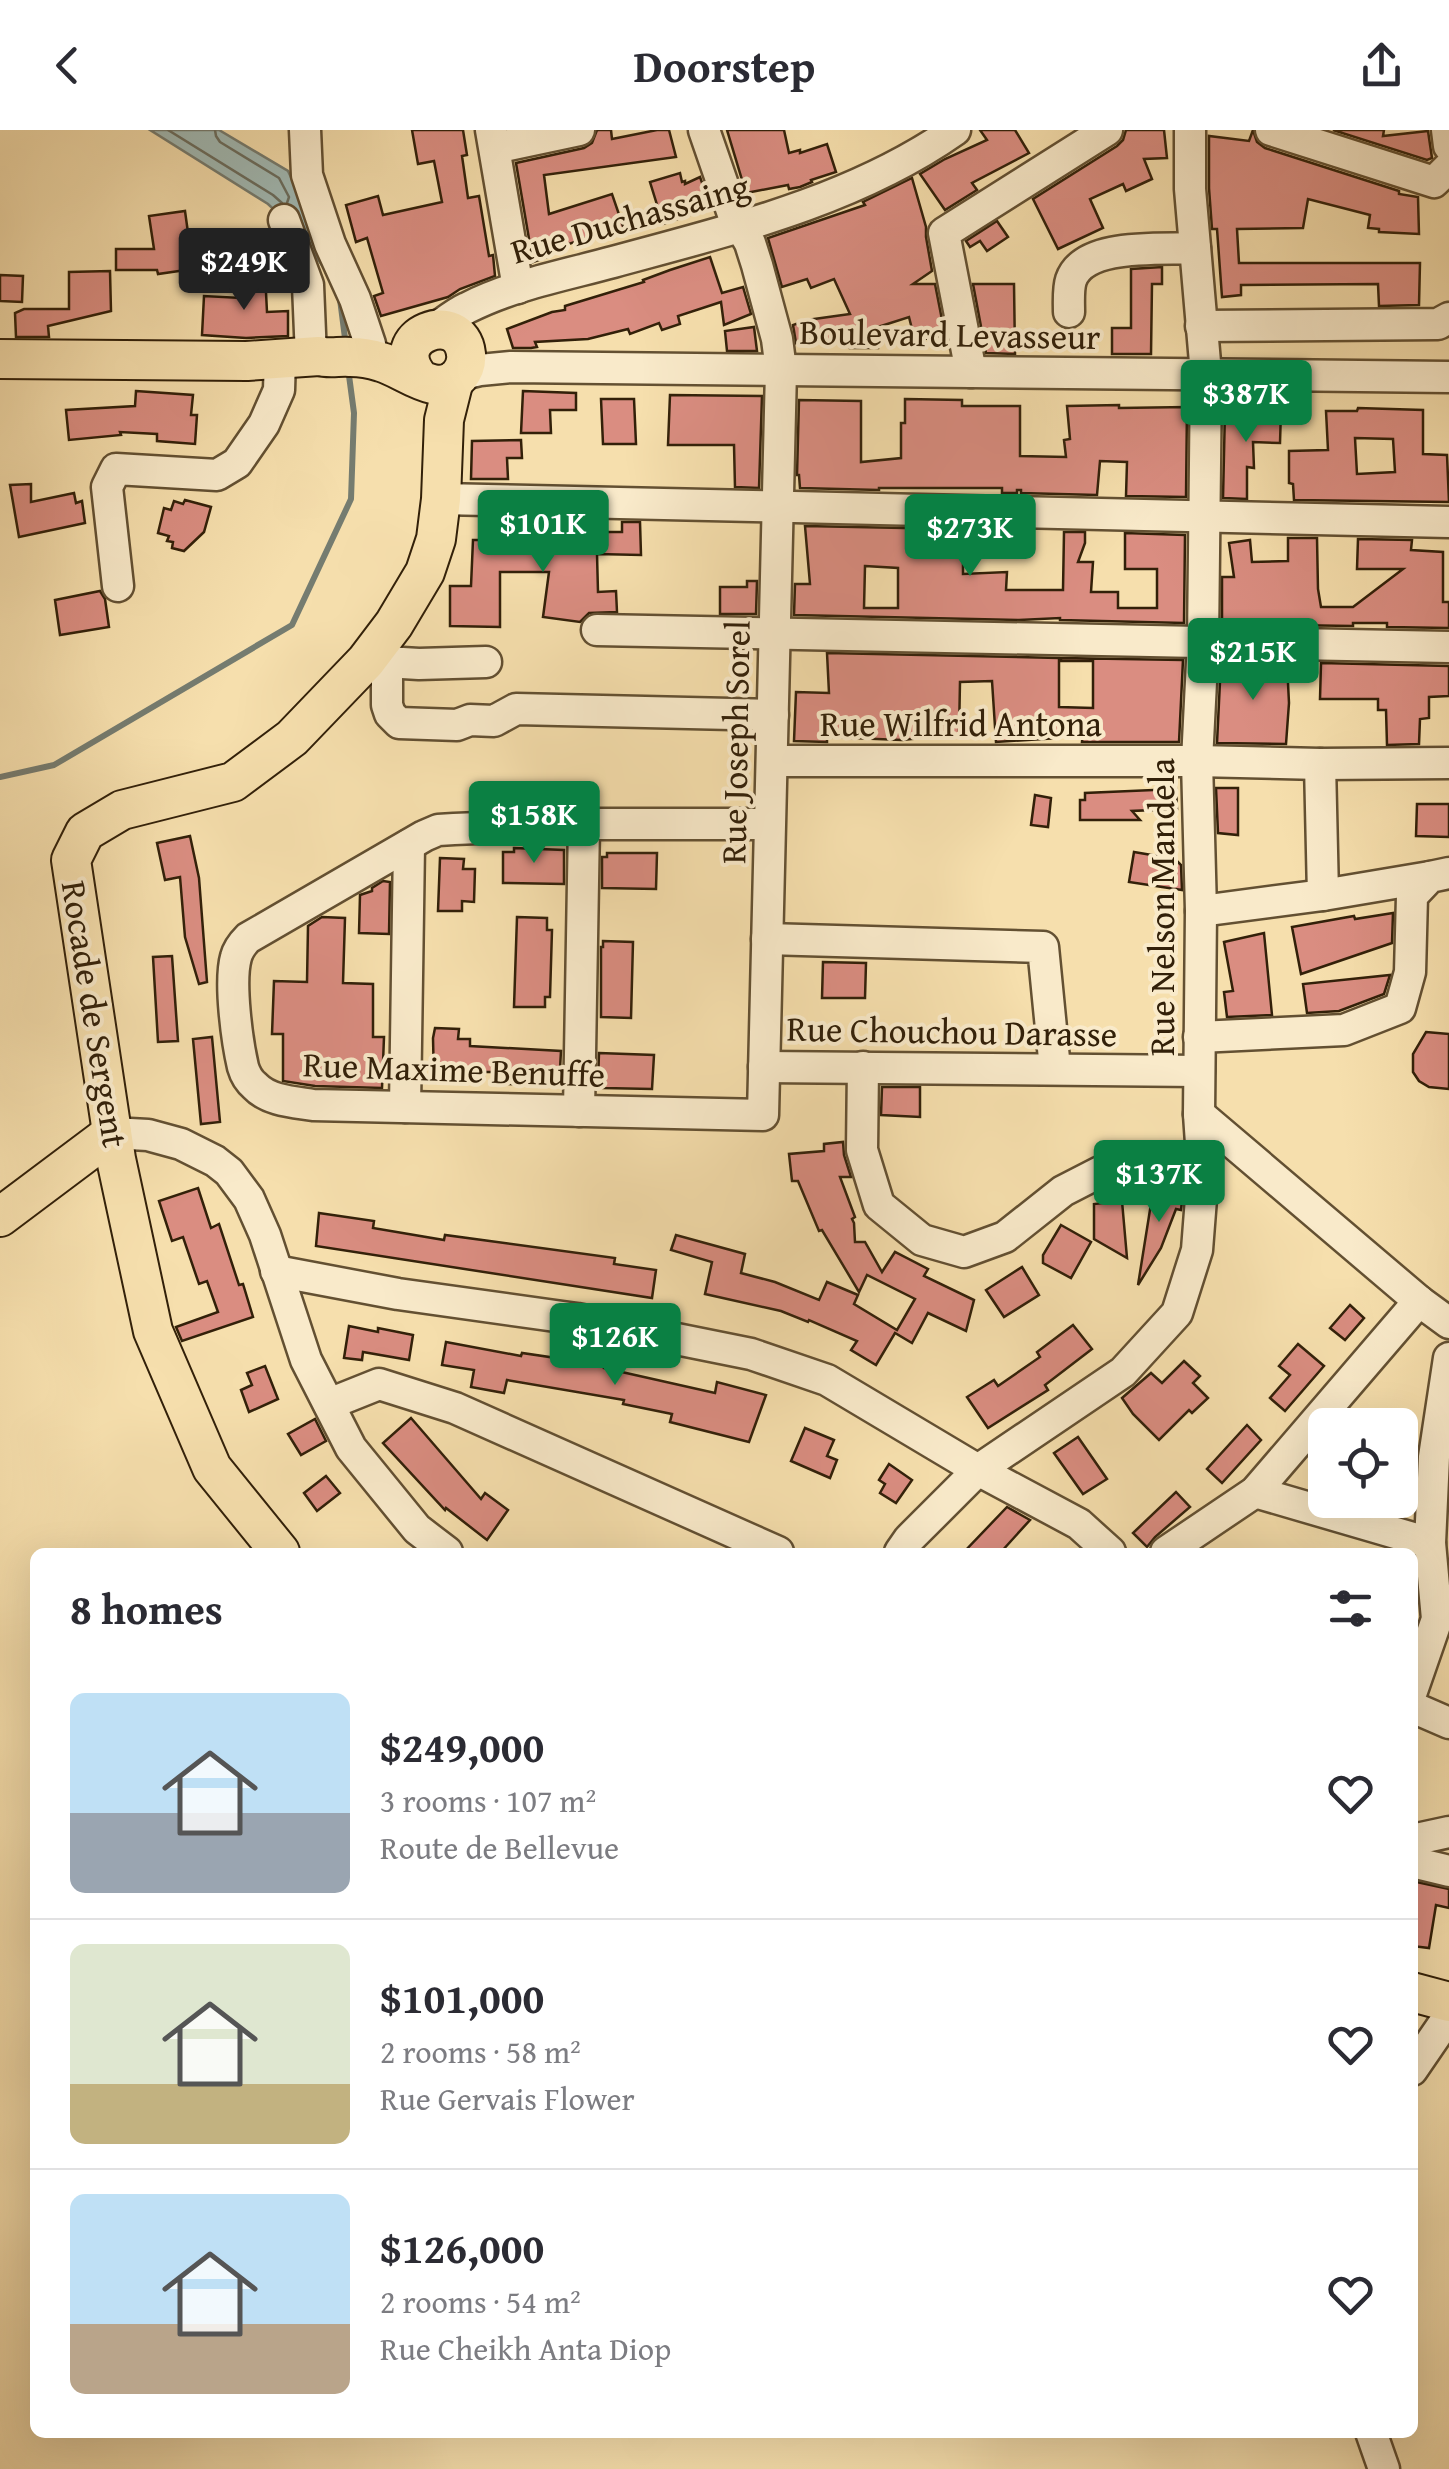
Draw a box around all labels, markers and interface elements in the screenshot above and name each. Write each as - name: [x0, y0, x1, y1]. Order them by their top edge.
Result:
- text: Doorstep: [634, 33, 815, 98]
- icon: back: [40, 38, 95, 93]
- icon: share: [1354, 38, 1409, 93]
- street label: Rue Duchassaing: [505, 159, 756, 276]
- pin: $249K: [174, 228, 314, 313]
- text: $249K: [201, 237, 287, 284]
- street label: Boulevard Levasseur: [799, 306, 1101, 362]
- pin: $387K: [1176, 360, 1316, 445]
- text: $387K: [1203, 369, 1289, 416]
- pin: $101K: [473, 490, 613, 575]
- pin: $273K: [900, 494, 1040, 579]
- text: $101K: [500, 499, 586, 546]
- text: $273K: [927, 503, 1013, 550]
- pin: $215K: [1183, 618, 1323, 703]
- street label: Rue Joseph Sorel: [707, 620, 763, 864]
- text: $215K: [1210, 627, 1296, 674]
- street label: Rue Wilfrid Antona: [820, 698, 1102, 749]
- street label: Rue Nelson Mandela: [1136, 758, 1187, 1056]
- pin: $158K: [464, 781, 604, 866]
- text: $158K: [491, 790, 577, 837]
- street label: Rocade de Sergent: [49, 877, 141, 1151]
- street label: Rue Chouchou Darasse: [786, 1003, 1118, 1059]
- street label: Rue Maxime Benuffe: [302, 1038, 606, 1100]
- pin: $137K: [1089, 1140, 1229, 1225]
- text: $137K: [1116, 1149, 1202, 1196]
- pin: $126K: [545, 1303, 685, 1388]
- text: $126K: [572, 1312, 658, 1359]
- map controls: [1308, 1408, 1418, 1518]
- button: locate: [1308, 1408, 1418, 1518]
- text: 8 homes: [70, 1578, 223, 1639]
- icon: filters: [1323, 1581, 1378, 1636]
- text: $249,000: [380, 1716, 544, 1777]
- icon: home: [150, 1733, 270, 1853]
- icon: heart: [1323, 1766, 1378, 1821]
- text: 3 rooms · 107 m²: [380, 1777, 596, 1824]
- text: Route de Bellevue: [380, 1824, 619, 1871]
- text: $101,000: [380, 1967, 544, 2028]
- icon: home: [150, 1984, 270, 2104]
- icon: heart: [1323, 2017, 1378, 2072]
- text: 2 rooms · 58 m²: [380, 2028, 581, 2075]
- text: Rue Gervais Flower: [380, 2075, 635, 2122]
- text: $126,000: [380, 2217, 544, 2278]
- icon: home: [150, 2234, 270, 2354]
- icon: heart: [1323, 2267, 1378, 2322]
- text: 2 rooms · 54 m²: [380, 2278, 581, 2325]
- text: Rue Cheikh Anta Diop: [380, 2325, 671, 2372]

